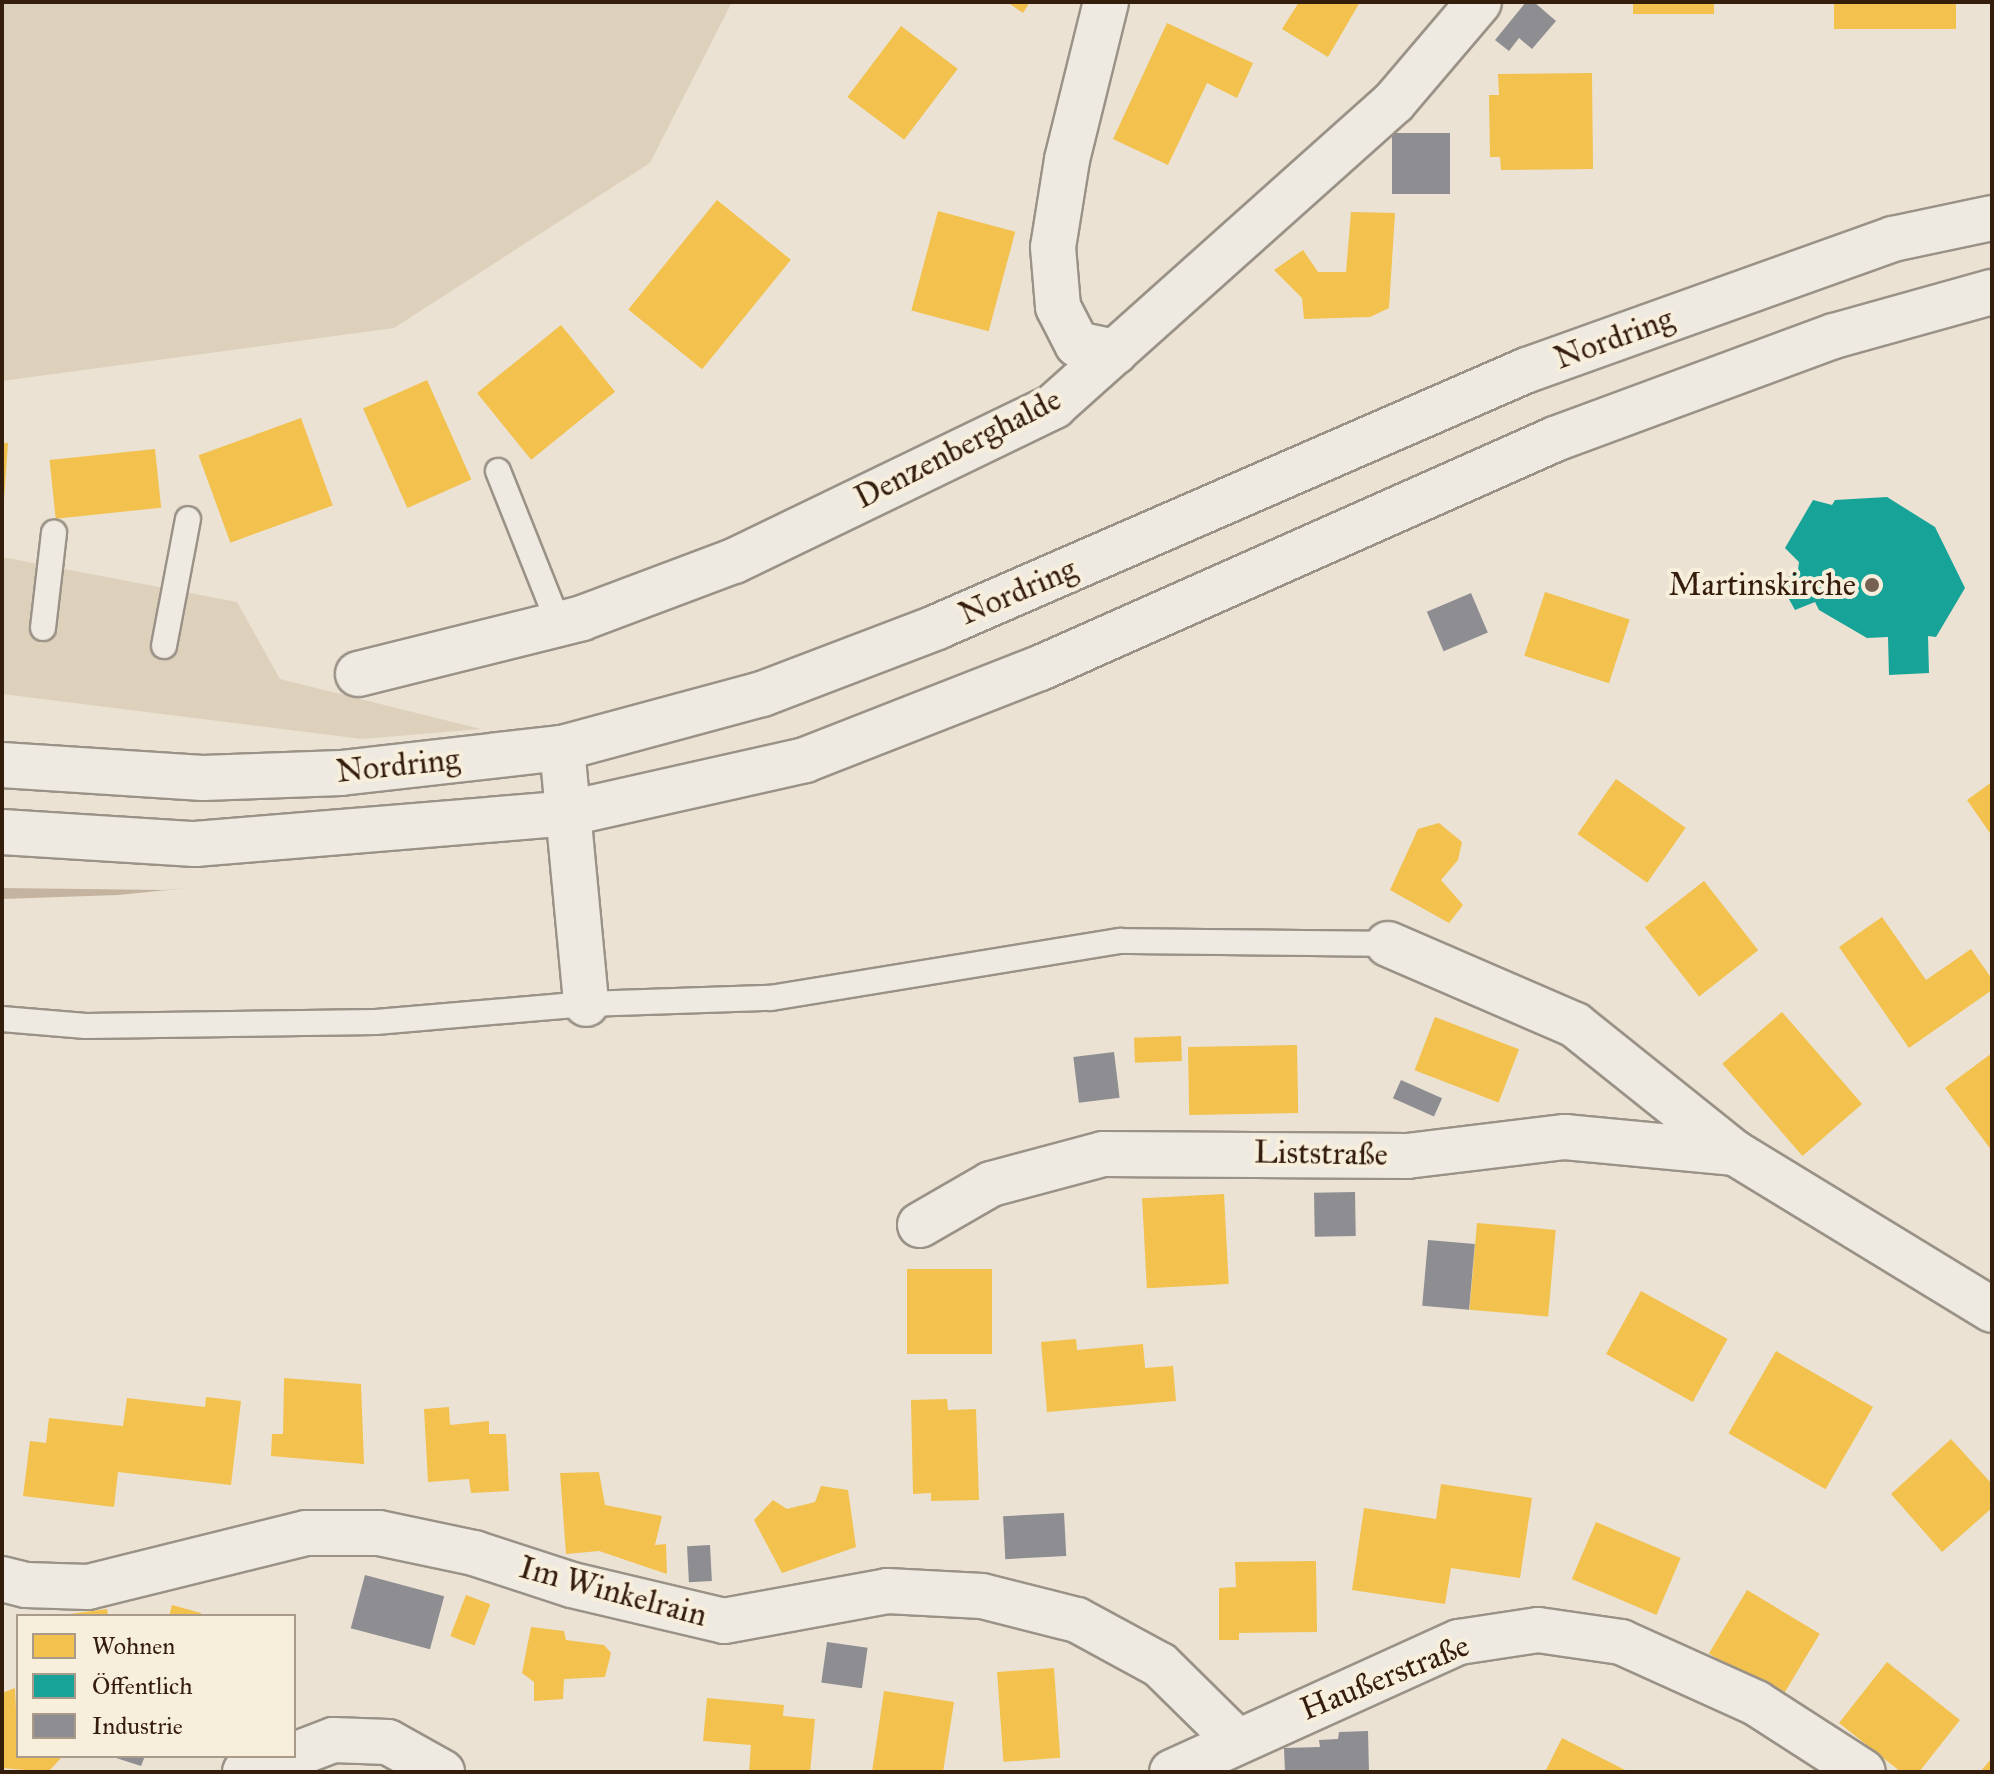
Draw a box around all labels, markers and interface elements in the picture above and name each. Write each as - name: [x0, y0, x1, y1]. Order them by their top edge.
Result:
- street label: Nordring: [1549, 300, 1679, 378]
- street label: Denzenberghalde: [848, 381, 1068, 517]
- street label: Nordring: [954, 550, 1082, 634]
- place label: Martinskirche: [1668, 566, 1856, 604]
- marker: Martinskirche: [1863, 576, 1881, 594]
- street label: Nordring: [334, 740, 462, 792]
- street label: Liststraße: [1254, 1134, 1388, 1174]
- street label: Im Winkelrain: [515, 1549, 711, 1635]
- legend: [16, 1614, 296, 1758]
- street label: Haußerstraße: [1295, 1627, 1475, 1729]
- text: Wohnen: [92, 1631, 175, 1661]
- text: Öffentlich: [92, 1671, 192, 1701]
- text: Industrie: [92, 1711, 183, 1741]

